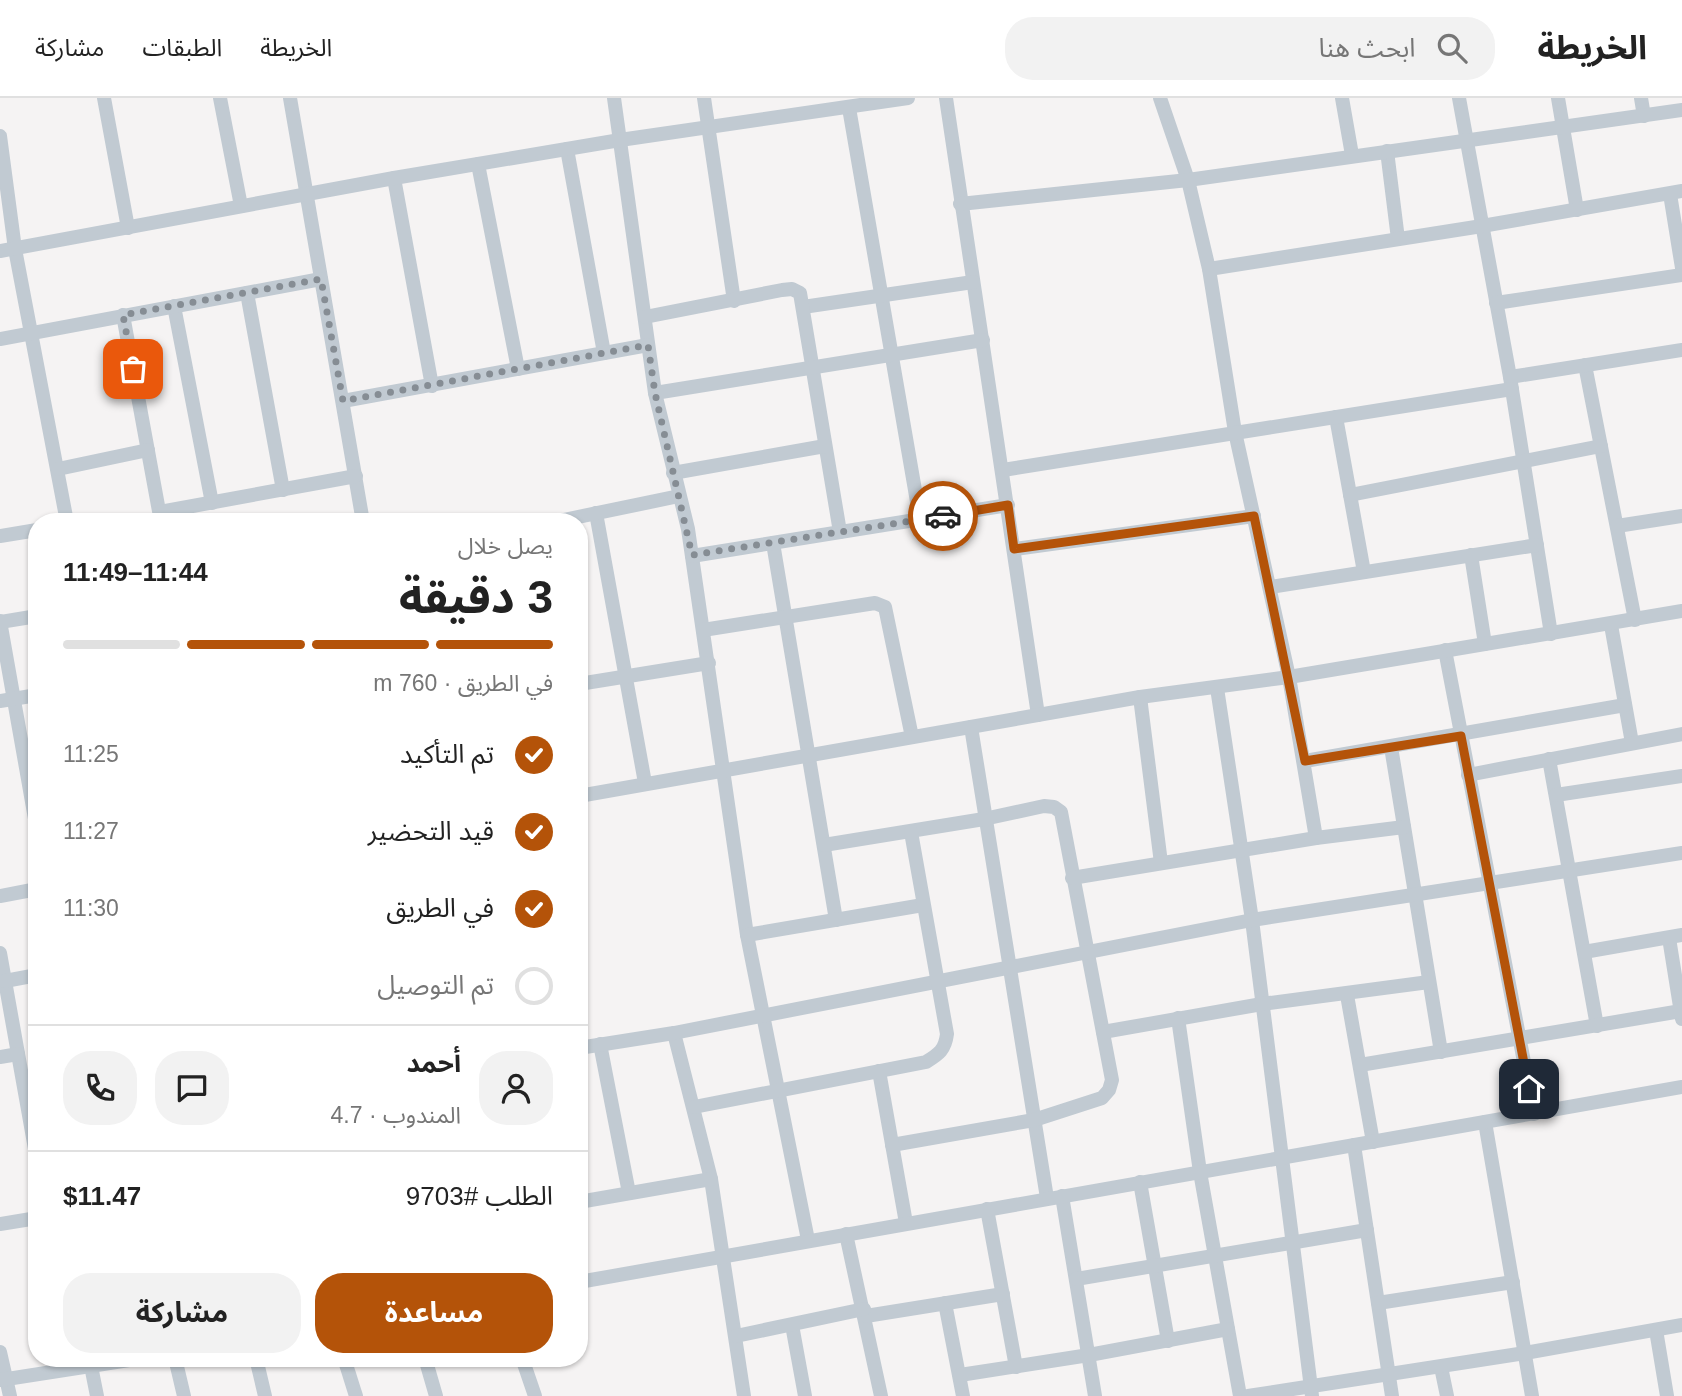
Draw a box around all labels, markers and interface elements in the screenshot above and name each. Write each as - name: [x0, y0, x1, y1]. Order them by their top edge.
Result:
- search box: [1005, 17, 1495, 80]
- icon: search: [1433, 29, 1471, 67]
- text: الخريطة: [1537, 29, 1647, 66]
- text: ابحث هنا: [1319, 33, 1415, 63]
- text: مشاركة: [35, 34, 104, 61]
- text: الطبقات: [142, 34, 222, 61]
- text: الخريطة: [260, 34, 332, 61]
- pin: [103, 339, 163, 399]
- icon: bag: [114, 350, 152, 388]
- courier: [908, 481, 978, 551]
- icon: car: [924, 497, 962, 535]
- text: يصل خلال: [458, 533, 553, 559]
- text: 11:44–11:49: [63, 557, 208, 587]
- text: 3 دقيقة: [399, 571, 553, 623]
- text: في الطريق · 760 m: [373, 670, 553, 696]
- icon: check: [515, 736, 553, 774]
- text: تم التأكيد: [400, 739, 494, 769]
- text: 11:25: [63, 741, 119, 767]
- icon: check: [515, 813, 553, 851]
- text: قيد التحضير: [368, 816, 494, 846]
- text: 11:27: [63, 818, 119, 844]
- icon: check: [515, 890, 553, 928]
- text: في الطريق: [386, 893, 494, 923]
- text: 11:30: [63, 895, 119, 921]
- text: تم التوصيل: [377, 970, 494, 1000]
- text: أحمد: [407, 1048, 461, 1078]
- button: phone: [63, 1051, 137, 1125]
- button: chat: [155, 1051, 229, 1125]
- button: person: [479, 1051, 553, 1125]
- pin: [1499, 1059, 1559, 1119]
- icon: home: [1510, 1070, 1548, 1108]
- text: المندوب · 4.7: [331, 1102, 461, 1128]
- text: $11.47: [63, 1181, 141, 1211]
- text: الطلب #9703: [406, 1181, 553, 1211]
- button: مشاركة: [63, 1273, 301, 1353]
- button: مساعدة: [315, 1273, 553, 1353]

